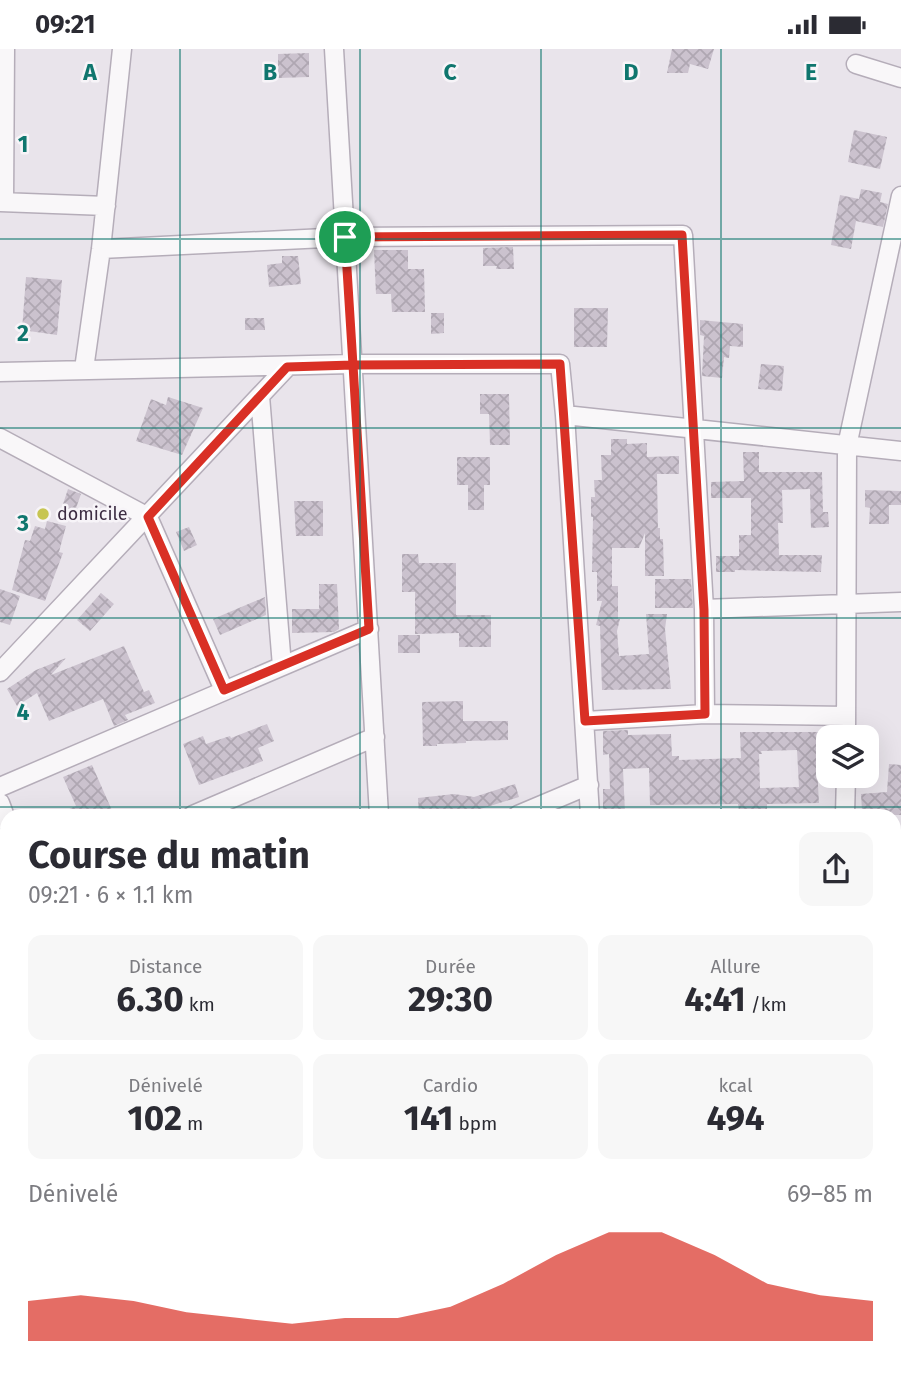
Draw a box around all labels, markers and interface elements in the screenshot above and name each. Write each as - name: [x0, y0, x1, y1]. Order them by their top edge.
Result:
- text: 09:21: [35, 9, 96, 40]
- text: A: [82, 58, 97, 86]
- text: B: [263, 58, 277, 86]
- text: C: [443, 58, 457, 86]
- text: D: [624, 58, 639, 86]
- text: E: [805, 58, 817, 86]
- text: 1: [18, 130, 28, 158]
- pin: [315, 207, 375, 267]
- icon: arrive: [326, 218, 364, 256]
- text: 2: [17, 319, 29, 347]
- place label: domicile: [57, 503, 127, 525]
- marker: domicile: [35, 506, 51, 522]
- text: 3: [16, 509, 29, 537]
- text: 4: [17, 698, 30, 726]
- map controls: [816, 725, 879, 788]
- button: layers: [816, 725, 879, 788]
- text: Course du matin: [28, 832, 310, 878]
- button: share: [799, 832, 873, 906]
- text: 09:21 · 6 × 1.1 km: [28, 881, 193, 909]
- text: Distance: [129, 955, 202, 978]
- text: Durée: [425, 955, 476, 978]
- text: Allure: [710, 955, 761, 978]
- text: 6.30: [116, 978, 184, 1020]
- text: 29:30: [408, 978, 493, 1020]
- text: 4:41: [684, 978, 746, 1020]
- text: km: [184, 993, 215, 1016]
- text: /km: [746, 993, 787, 1016]
- text: Dénivelé: [128, 1074, 203, 1097]
- text: Cardio: [423, 1074, 478, 1097]
- text: kcal: [718, 1074, 753, 1097]
- text: 102: [128, 1097, 182, 1139]
- text: 141: [404, 1097, 453, 1139]
- text: 494: [706, 1097, 765, 1139]
- text: m: [182, 1112, 203, 1135]
- text: bpm: [453, 1112, 497, 1135]
- text: Dénivelé: [28, 1180, 118, 1208]
- text: 69–85 m: [787, 1180, 873, 1208]

